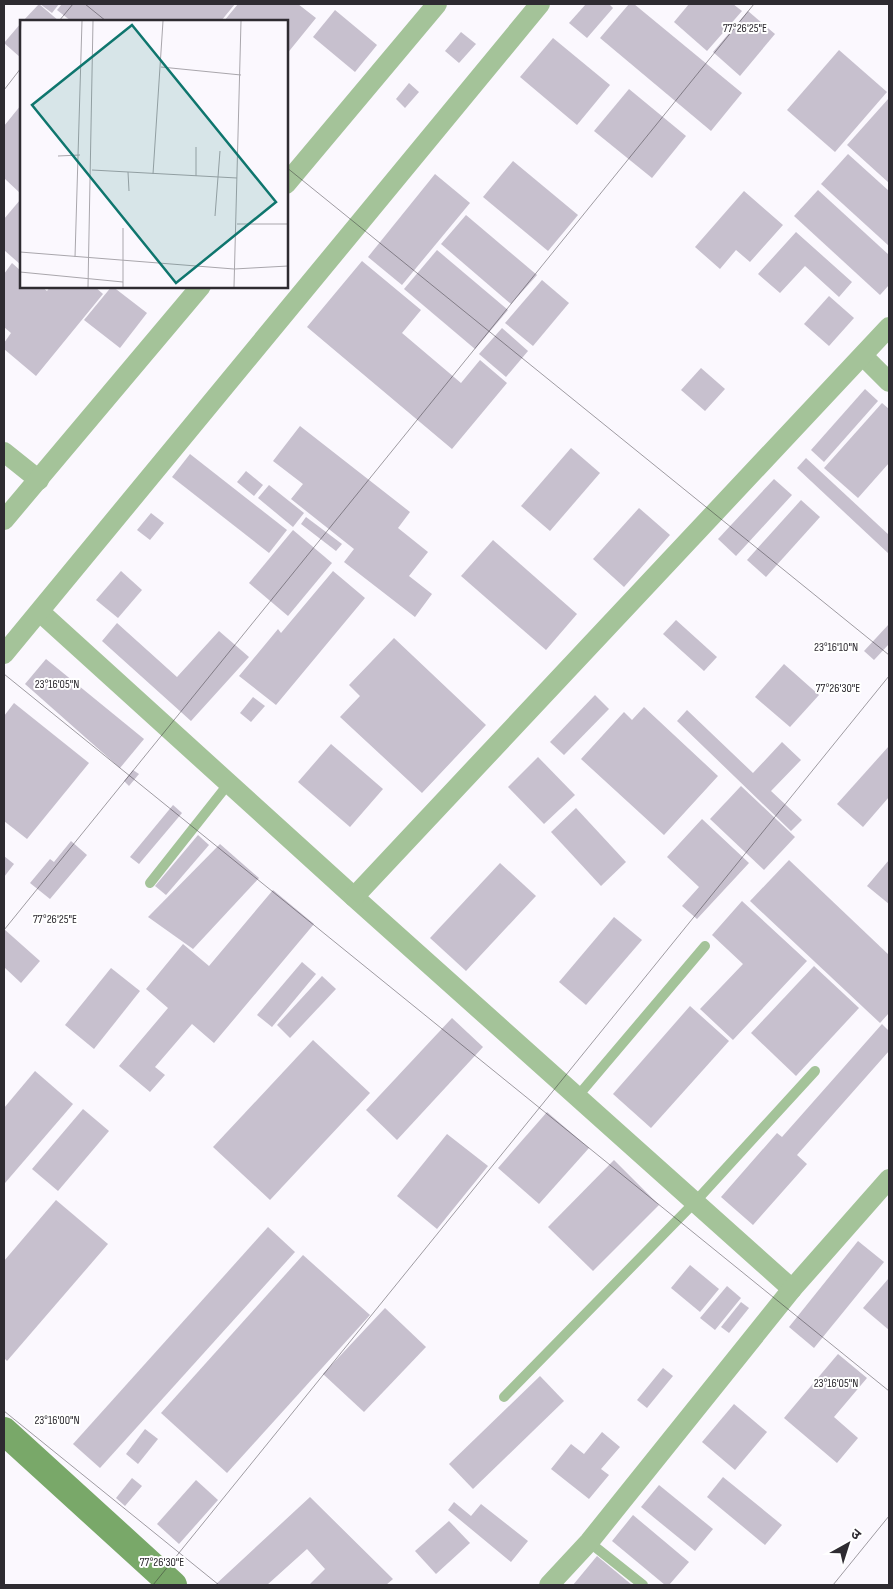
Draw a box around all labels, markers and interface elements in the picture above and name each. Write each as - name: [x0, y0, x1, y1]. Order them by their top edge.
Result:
- inset map: [20, 20, 288, 288]
- text: 77°26'25"E: [723, 21, 767, 36]
- text: 23°16'10"N: [814, 640, 858, 655]
- text: 23°16'05"N: [35, 677, 79, 692]
- text: 77°26'30"E: [816, 681, 860, 696]
- text: 77°26'25"E: [33, 912, 77, 927]
- text: 23°16'05"N: [814, 1376, 858, 1391]
- text: 23°16'00"N: [34, 1413, 80, 1428]
- north arrow: [823, 1519, 873, 1569]
- text: उ: [847, 1525, 865, 1544]
- text: 77°26'30"E: [140, 1555, 184, 1570]

